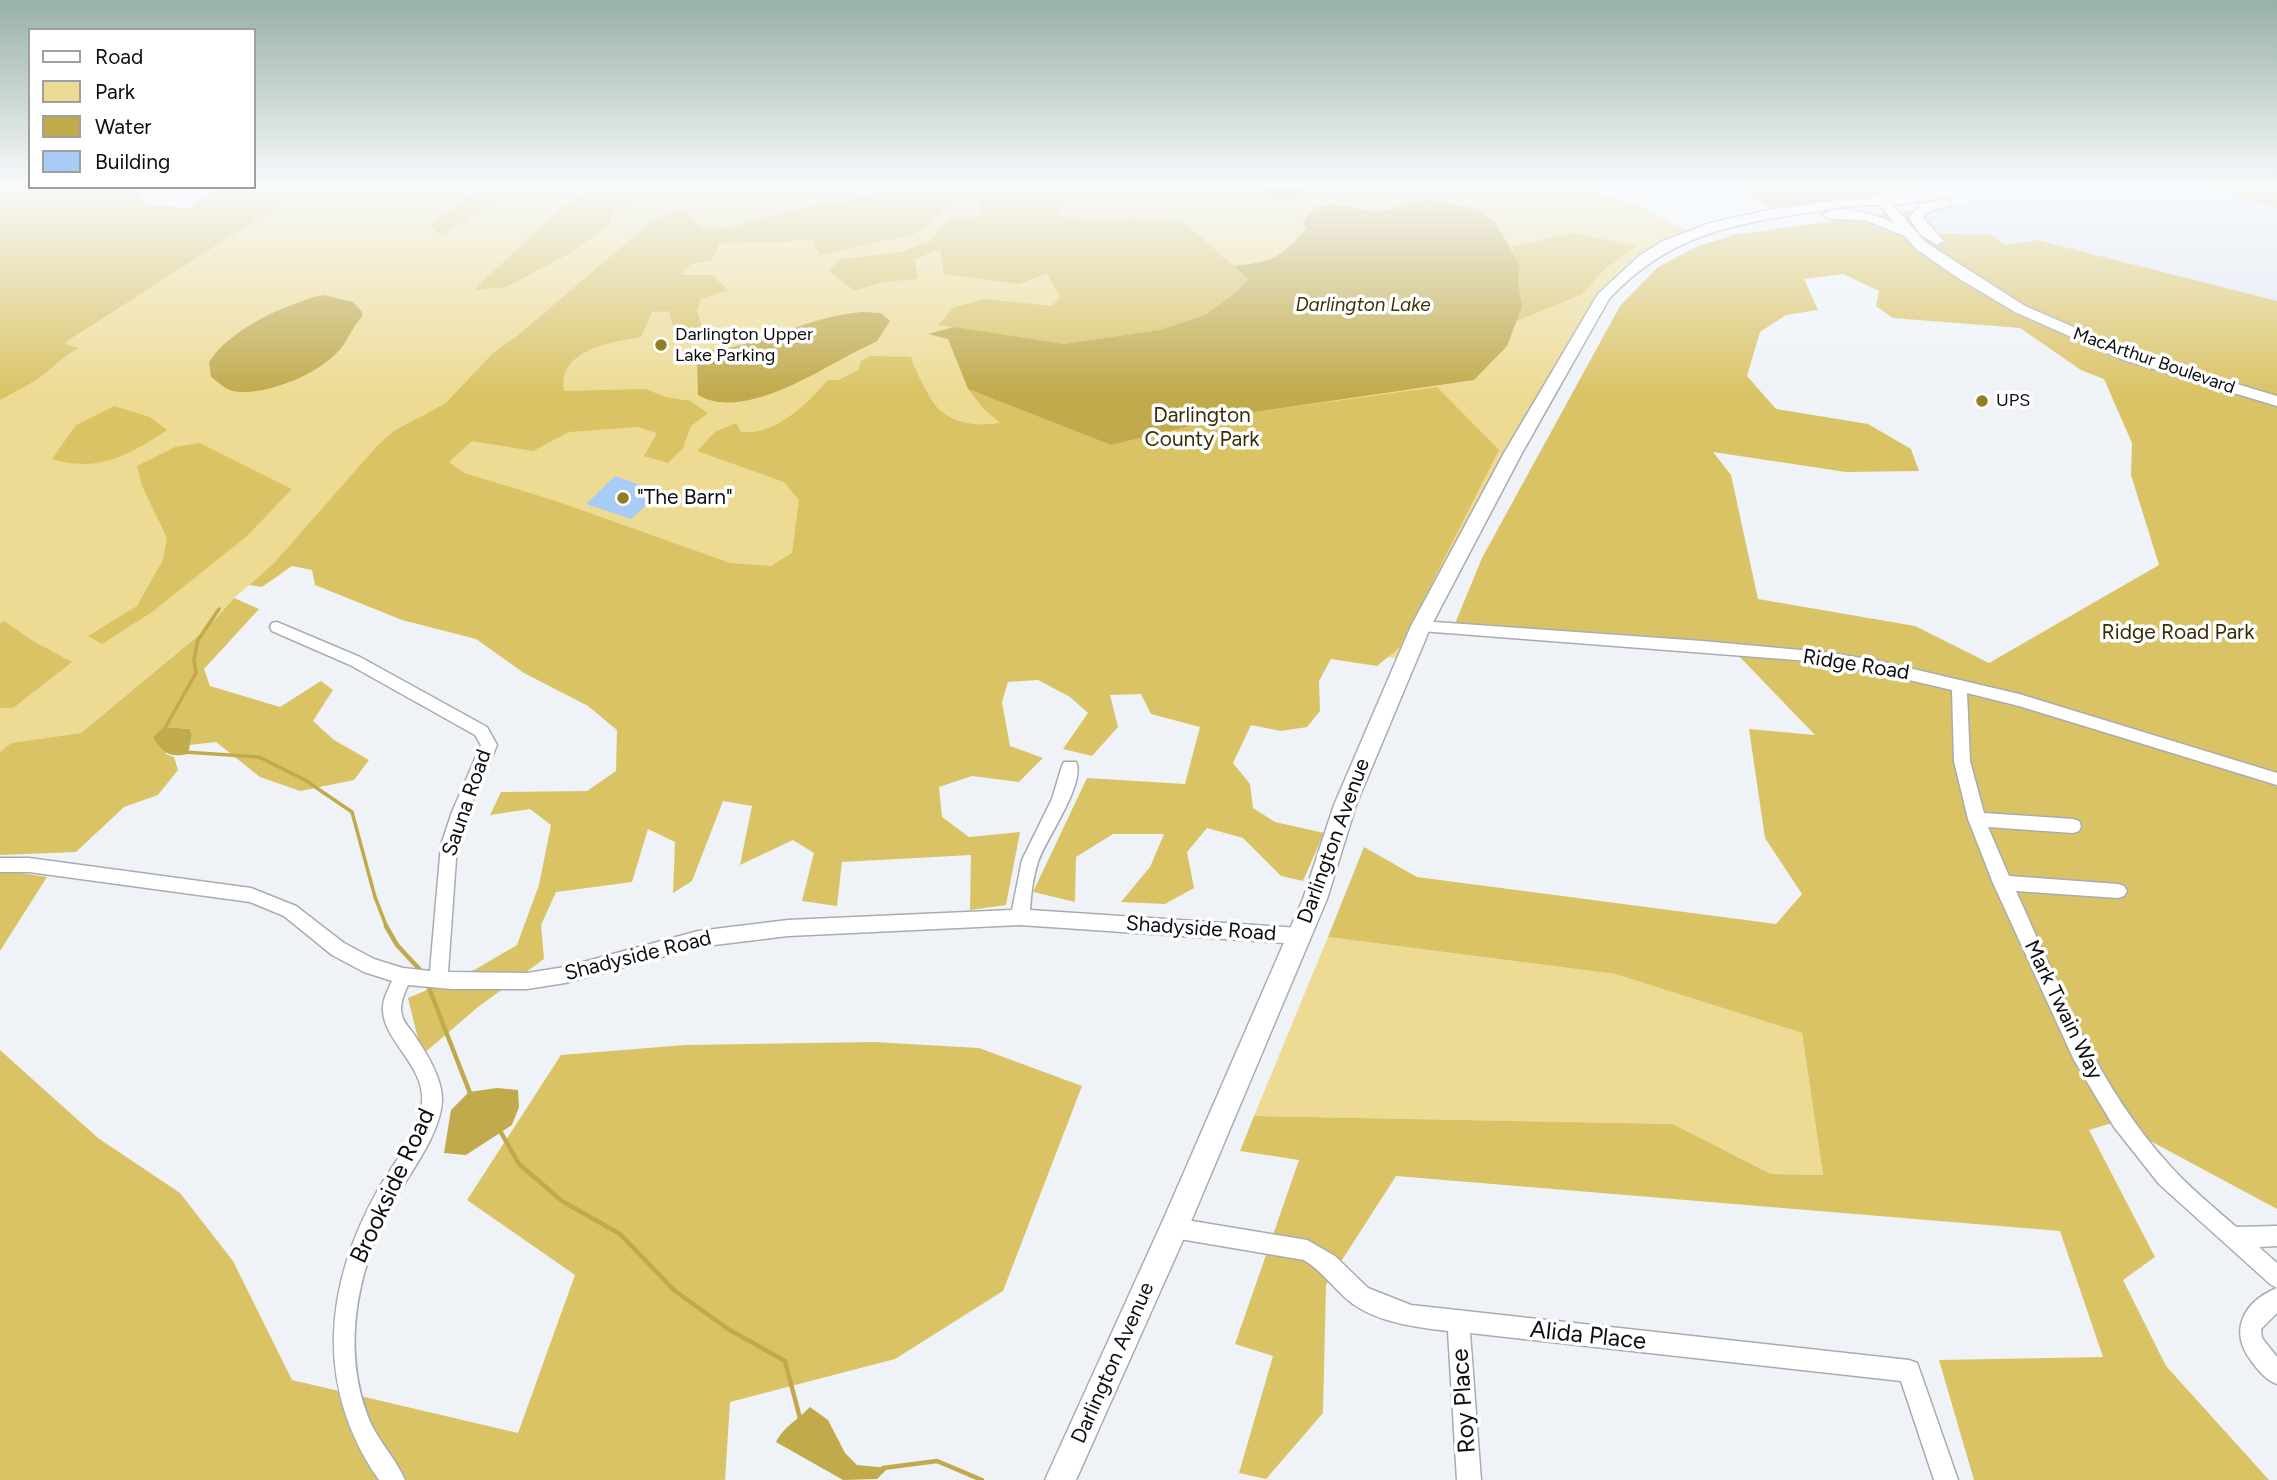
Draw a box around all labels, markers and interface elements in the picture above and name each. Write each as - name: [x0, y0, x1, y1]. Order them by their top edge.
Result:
- legend: [28, 28, 256, 189]
- text: Road: [95, 44, 143, 69]
- text: Park: [95, 79, 135, 104]
- text: Water: [95, 114, 151, 139]
- text: Building: [95, 149, 170, 174]
- water label: Darlington Lake: [1295, 294, 1431, 316]
- street label: MacArthur Boulevard: [2070, 323, 2238, 399]
- place label: Darlington Upper Lake Parking: [675, 324, 813, 366]
- marker: Darlington Upper Lake Parking: [653, 337, 669, 353]
- place label: UPS: [1996, 390, 2030, 412]
- marker: UPS: [1974, 393, 1990, 409]
- park label: Darlington County Park: [1145, 403, 1259, 453]
- place label: "The Barn": [637, 485, 733, 511]
- marker: "The Barn": [615, 490, 631, 506]
- park label: Ridge Road Park: [2102, 620, 2254, 646]
- street label: Ridge Road: [1801, 644, 1911, 686]
- street label: Sauna Road: [437, 746, 497, 860]
- street label: Darlington Avenue: [1292, 755, 1376, 927]
- street label: Shadyside Road: [1125, 911, 1277, 947]
- street label: Shadyside Road: [562, 926, 714, 986]
- street label: Mark Twain Way: [2018, 936, 2108, 1084]
- street label: Brookside Road: [345, 1104, 441, 1268]
- street label: Darlington Avenue: [1066, 1278, 1160, 1448]
- street label: Alida Place: [1528, 1316, 1648, 1356]
- street label: Roy Place: [1446, 1348, 1482, 1454]

